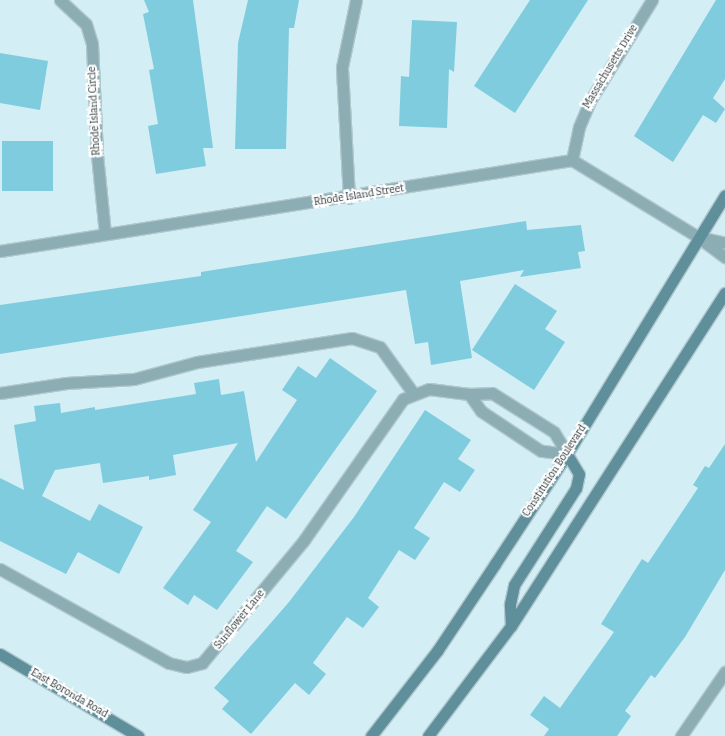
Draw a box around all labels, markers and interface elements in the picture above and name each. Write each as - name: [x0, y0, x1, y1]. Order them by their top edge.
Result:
- street label: Massachusetts Drive: [581, 23, 641, 111]
- street label: Rhode Island Circle: [87, 66, 103, 156]
- street label: Rhode Island Street: [313, 183, 405, 209]
- street label: Constitution Boulevard: [521, 423, 589, 519]
- street label: Sunflower Lane: [212, 588, 268, 652]
- street label: East Boronda Road: [28, 667, 110, 721]

